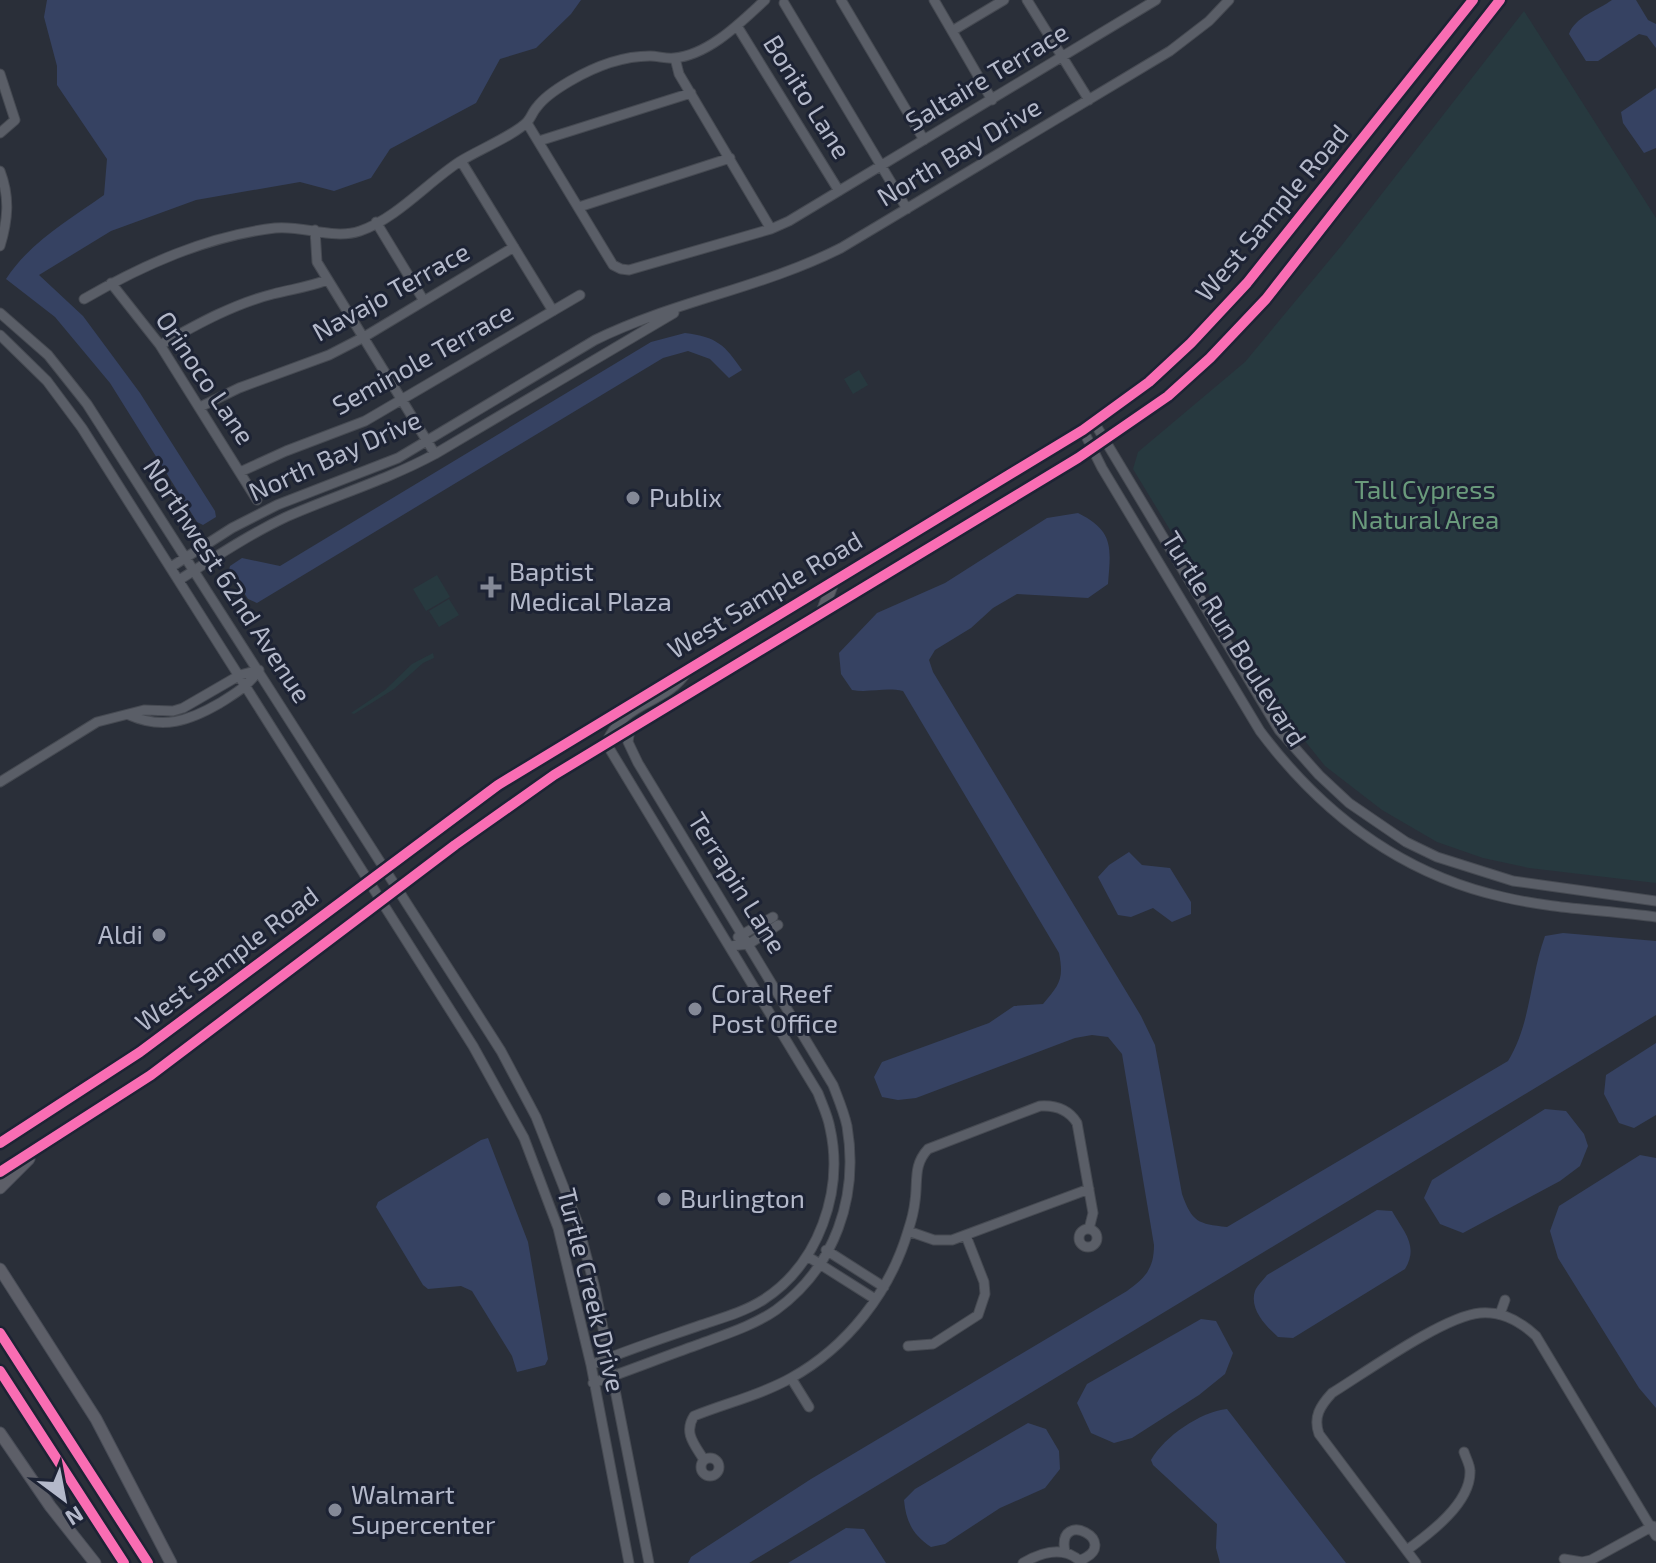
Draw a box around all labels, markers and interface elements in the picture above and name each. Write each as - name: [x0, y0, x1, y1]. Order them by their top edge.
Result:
- street label: Saltaire Terrace: [899, 15, 1073, 136]
- street label: Bonito Lane: [758, 29, 858, 164]
- street label: North Bay Drive: [871, 90, 1046, 212]
- street label: West Sample Road: [1188, 117, 1354, 307]
- street label: Navajo Terrace: [306, 235, 474, 347]
- street label: Seminole Terrace: [326, 295, 518, 420]
- street label: Orinoco Lane: [150, 305, 262, 450]
- street label: North Bay Drive: [243, 403, 425, 507]
- street label: Northwest 62nd Avenue: [138, 452, 319, 708]
- park label: Tall Cypress Natural Area: [1351, 473, 1499, 534]
- place label: Publix: [649, 481, 722, 512]
- marker: Publix: [624, 489, 642, 507]
- street label: West Sample Road: [661, 523, 867, 664]
- street label: Turtle Run Boulevard: [1157, 525, 1314, 751]
- place label: Baptist Medical Plaza: [509, 555, 672, 616]
- marker: Baptist Medical Plaza: [480, 576, 502, 598]
- street label: Terrapin Lane: [683, 806, 794, 958]
- street label: West Sample Road: [128, 879, 324, 1037]
- place label: Aldi: [98, 918, 143, 949]
- marker: Aldi: [150, 926, 168, 944]
- place label: Coral Reef Post Office: [711, 977, 838, 1038]
- marker: Coral Reef Post Office: [686, 1000, 704, 1018]
- place label: Burlington: [680, 1182, 805, 1213]
- street label: Turtle Creek Drive: [552, 1185, 633, 1395]
- marker: Burlington: [655, 1190, 673, 1208]
- north arrow: [24, 1459, 104, 1539]
- place label: Walmart Supercenter: [351, 1478, 495, 1539]
- marker: Walmart Supercenter: [326, 1501, 344, 1519]
- text: N: [62, 1502, 89, 1532]

